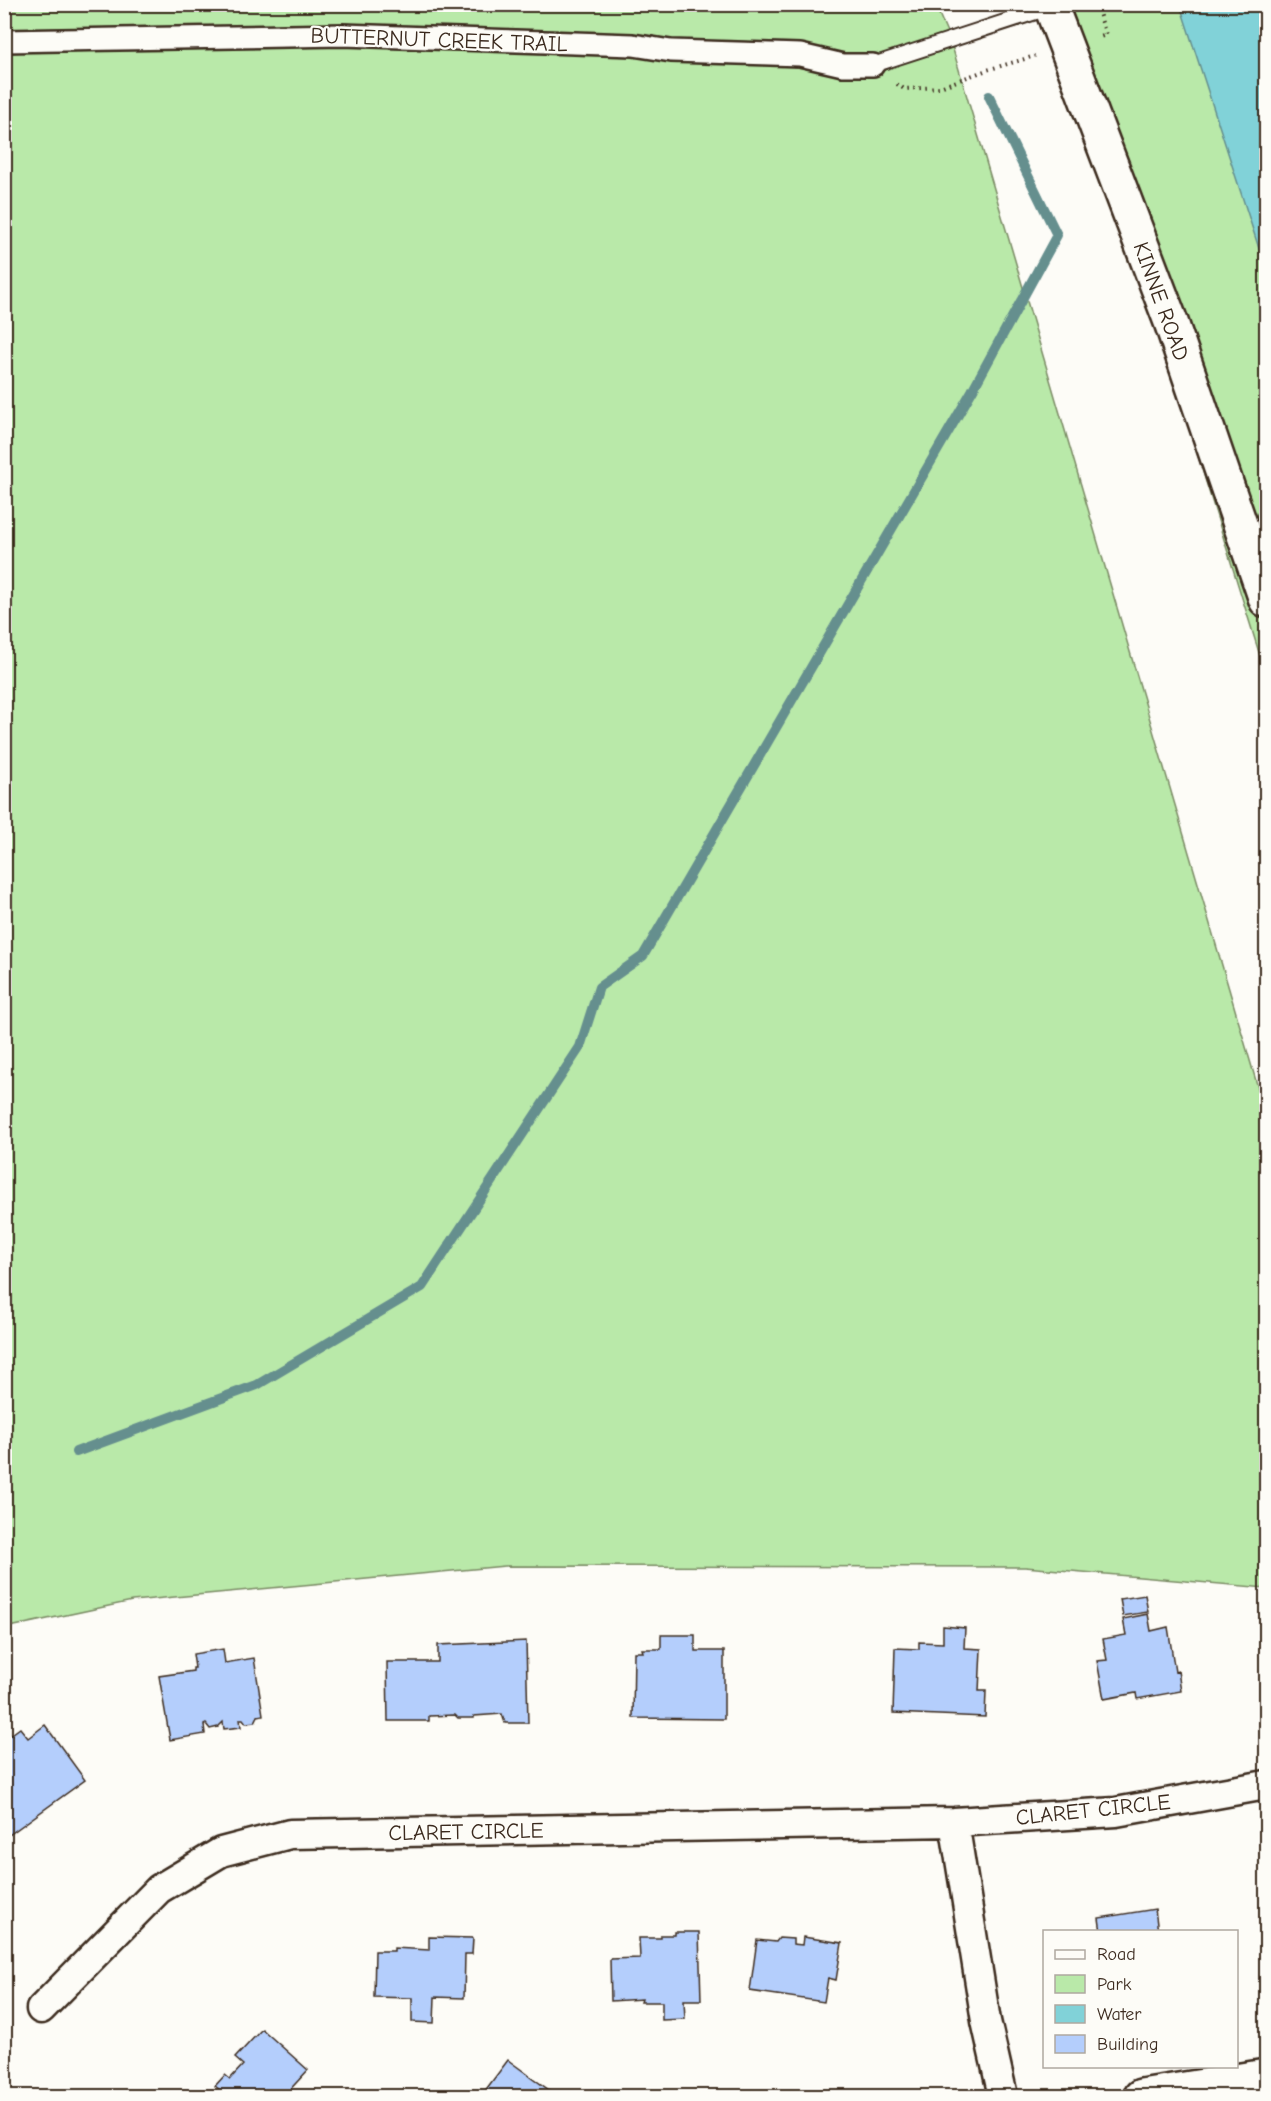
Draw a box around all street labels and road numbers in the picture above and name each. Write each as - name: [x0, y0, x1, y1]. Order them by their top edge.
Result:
- street label: BUTTERNUT CREEK TRAIL: [310, 23, 568, 57]
- street label: KINNE ROAD: [1128, 238, 1195, 364]
- street label: CLARET CIRCLE: [1014, 1789, 1172, 1831]
- street label: CLARET CIRCLE: [388, 1818, 544, 1846]

